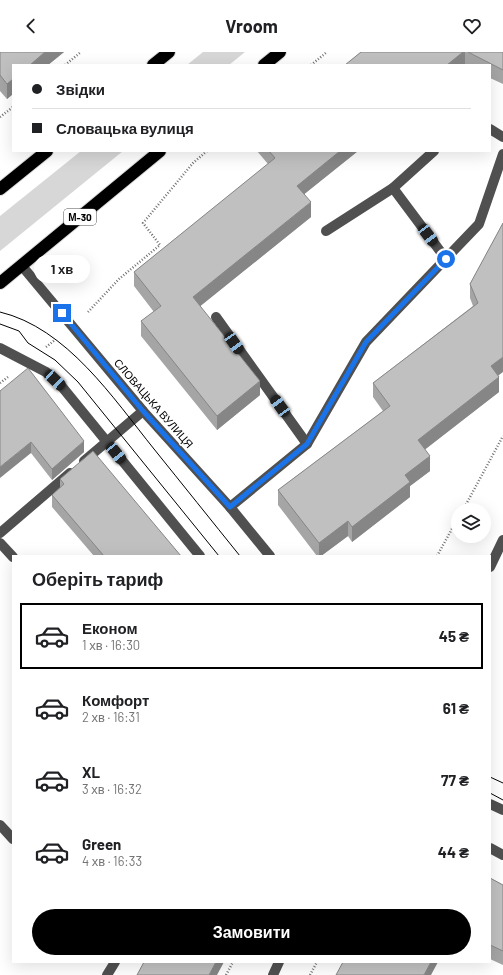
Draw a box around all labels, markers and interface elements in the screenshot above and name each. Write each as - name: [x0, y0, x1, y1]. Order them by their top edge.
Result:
- icon: back: [20, 15, 42, 37]
- text: Vroom: [225, 15, 278, 37]
- icon: heart: [461, 15, 483, 37]
- text: Звідки: [56, 80, 105, 98]
- text: Словацька вулиця: [56, 119, 194, 137]
- road number: М-30: [64, 209, 96, 225]
- car: [416, 222, 440, 248]
- route start: [437, 250, 455, 268]
- callout: 1 хв: [34, 255, 90, 283]
- text: 1 хв: [51, 261, 73, 277]
- route end: [53, 304, 71, 322]
- car: [222, 330, 246, 356]
- street label: СЛОВАЦЬКА ВУЛИЦЯ: [112, 356, 196, 450]
- car: [42, 367, 68, 393]
- car: [268, 393, 292, 419]
- car: [104, 440, 128, 466]
- map controls: [451, 503, 491, 543]
- button: layers: [451, 503, 491, 543]
- text: Оберіть тариф: [32, 568, 163, 590]
- icon: car: [34, 618, 70, 654]
- text: Економ: [82, 619, 138, 637]
- text: 45 ₴: [439, 627, 469, 645]
- text: 1 хв · 16:30: [82, 637, 140, 653]
- icon: car: [34, 690, 70, 726]
- text: Комфорт: [82, 691, 149, 709]
- text: 61 ₴: [443, 699, 469, 717]
- text: 2 хв · 16:31: [82, 709, 140, 725]
- icon: car: [34, 762, 70, 798]
- text: XL: [82, 763, 100, 781]
- text: 77 ₴: [441, 771, 469, 789]
- text: 3 хв · 16:32: [82, 781, 142, 797]
- icon: car: [34, 834, 70, 870]
- text: Green: [82, 835, 121, 853]
- text: 44 ₴: [438, 843, 469, 861]
- text: 4 хв · 16:33: [82, 853, 142, 869]
- button: Замовити: [32, 909, 471, 955]

